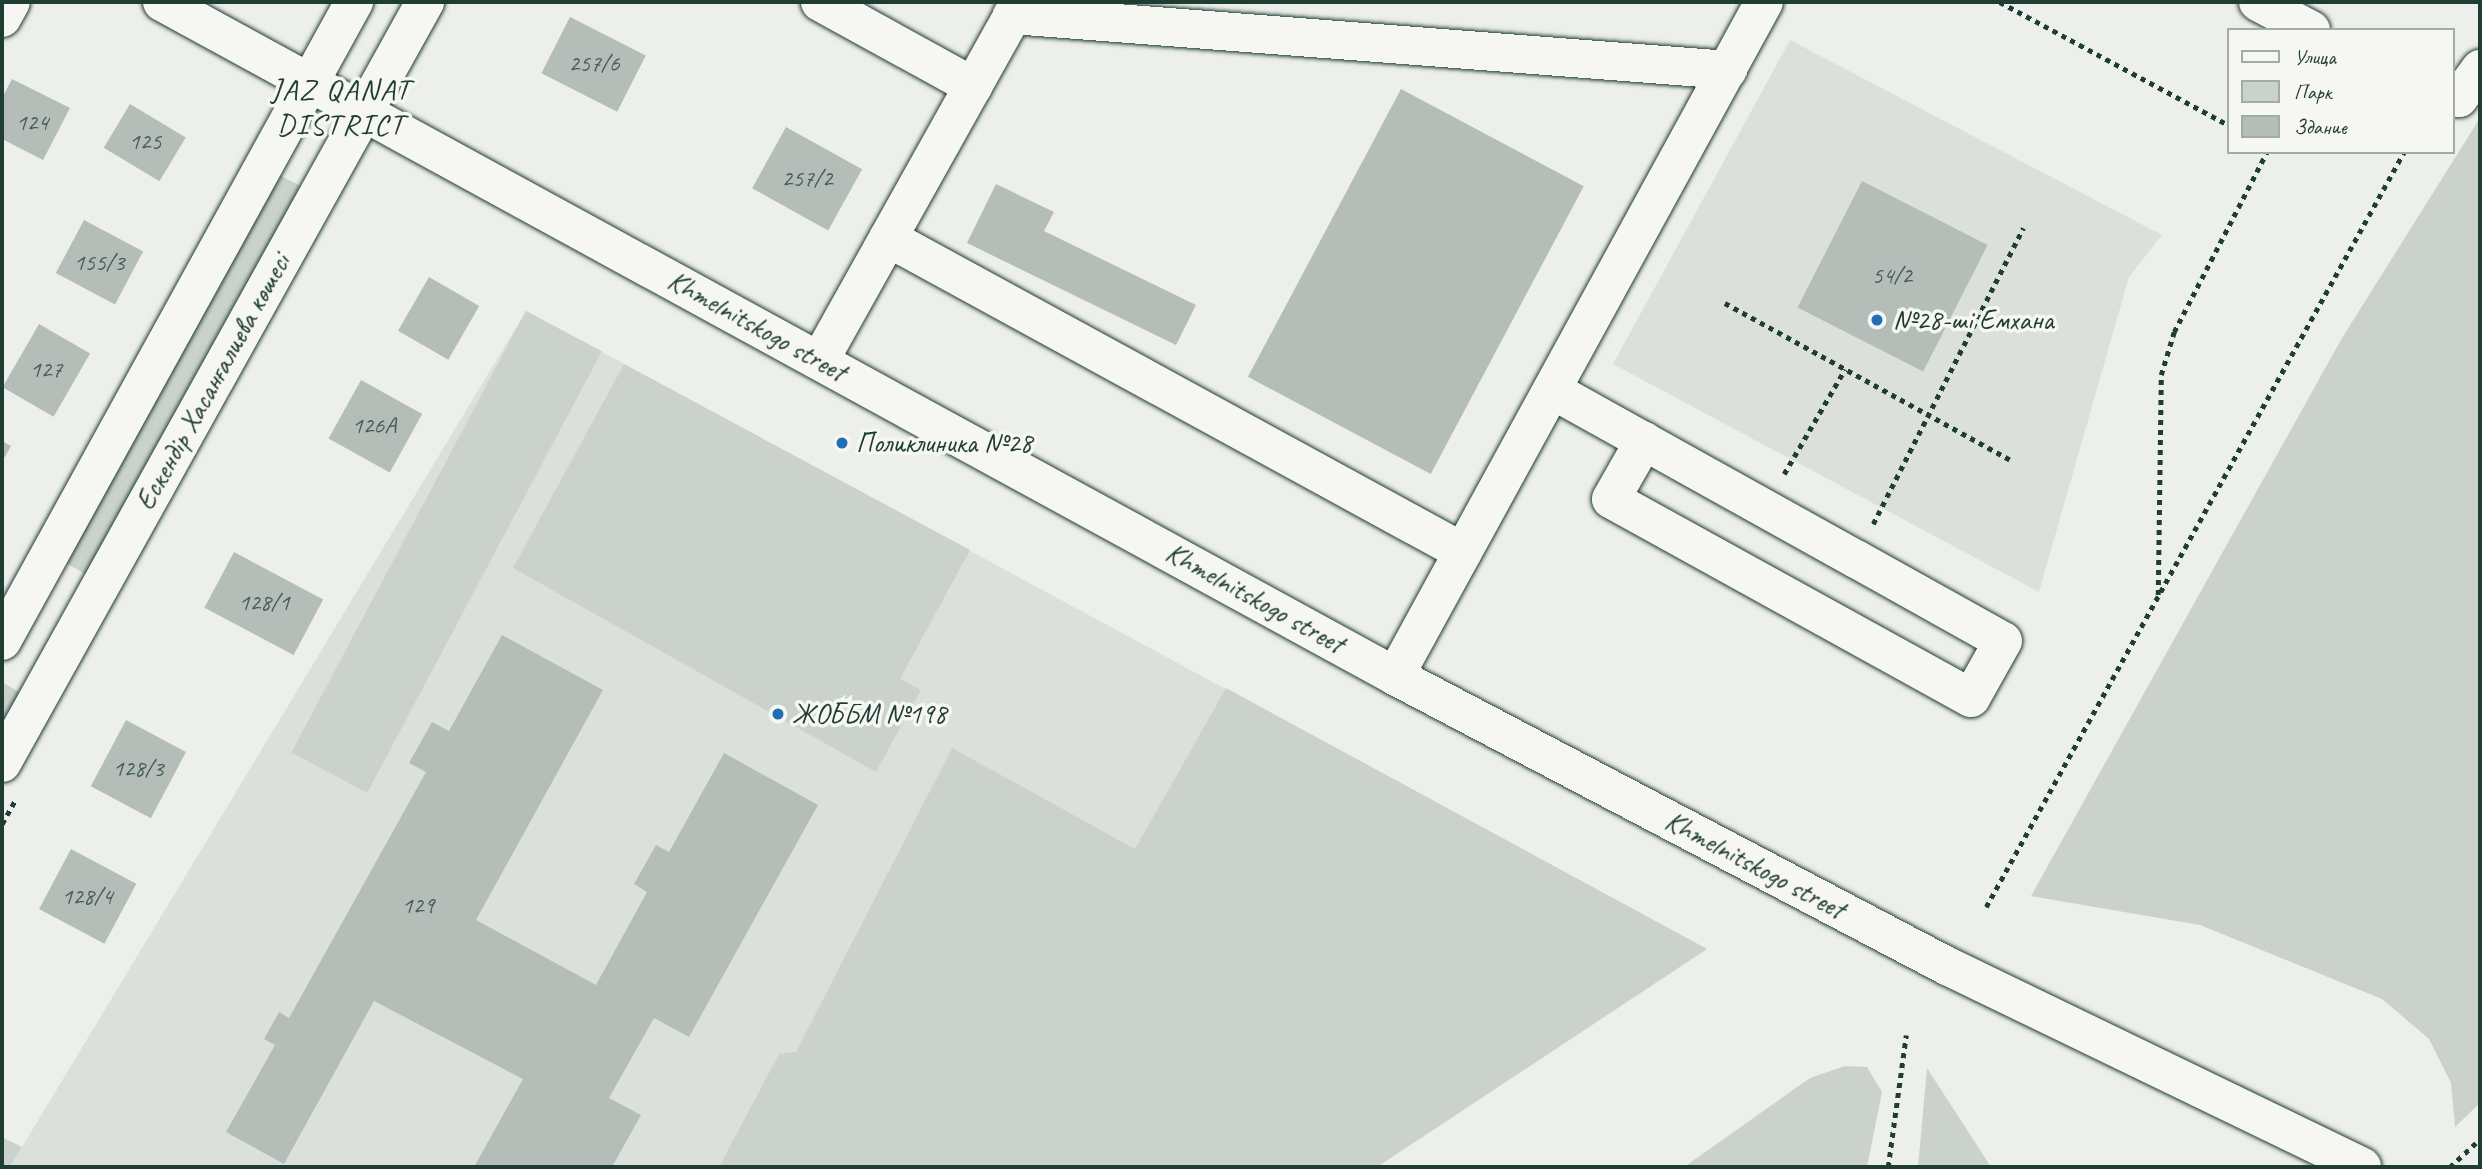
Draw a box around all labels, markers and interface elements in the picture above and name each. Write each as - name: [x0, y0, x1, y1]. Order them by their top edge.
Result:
- legend: [2226, 28, 2454, 154]
- text: Улица: [2294, 44, 2336, 70]
- house number: 257/6: [568, 50, 620, 78]
- district label: JAZ QANAT DISTRICT: [272, 71, 410, 141]
- text: Парк: [2294, 79, 2331, 105]
- house number: 124: [16, 109, 48, 137]
- text: Здание: [2294, 114, 2347, 140]
- house number: 125: [129, 128, 161, 156]
- house number: 257/2: [781, 165, 833, 193]
- street label: Ескендір Хасанғалиева көшесі: [129, 248, 297, 516]
- house number: 155/3: [73, 249, 125, 277]
- house number: 54/2: [1872, 262, 1912, 290]
- street label: Khmelnitskogo street: [662, 263, 852, 389]
- place label: №28-ші Емхана: [1893, 303, 2054, 337]
- marker: №28-ші Емхана: [1867, 310, 1887, 330]
- house number: 127: [30, 356, 62, 384]
- house number: 126А: [352, 412, 396, 440]
- place label: Поликлиника №28: [856, 426, 1032, 460]
- marker: Поликлиника №28: [834, 435, 850, 451]
- street label: Khmelnitskogo street: [1160, 535, 1350, 661]
- house number: 128/1: [238, 589, 290, 617]
- place label: ЖОББМ №198: [792, 697, 946, 731]
- marker: ЖОББМ №198: [770, 706, 786, 722]
- house number: 128/3: [112, 755, 164, 783]
- street label: Khmelnitskogo street: [1660, 804, 1850, 926]
- house number: 128/4: [61, 883, 113, 911]
- house number: 129: [402, 892, 434, 920]

